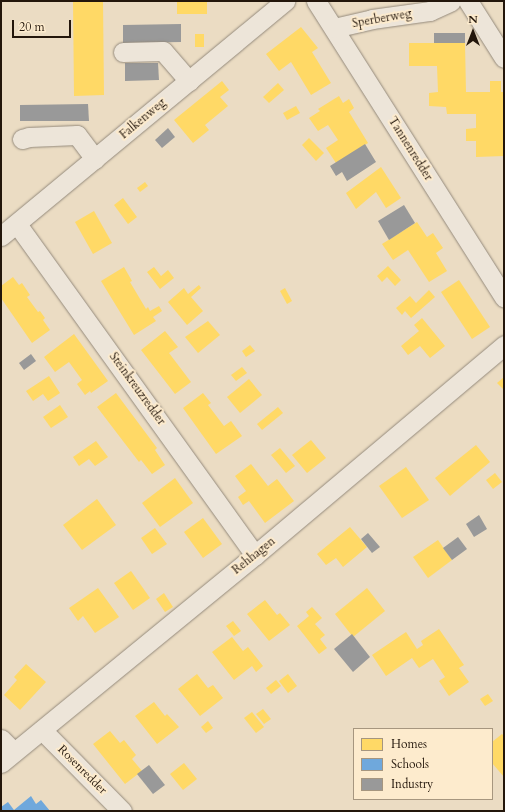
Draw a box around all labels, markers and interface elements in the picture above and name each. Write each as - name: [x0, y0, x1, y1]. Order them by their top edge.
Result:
- street label: Sperberweg: [351, 7, 413, 31]
- scale bar: [14, 12, 73, 38]
- north arrow: [453, 12, 493, 52]
- text: N: [468, 12, 478, 27]
- text: 20 m: [19, 19, 45, 35]
- street label: Falkenweg: [117, 96, 169, 142]
- street label: Tannenredder: [385, 115, 435, 183]
- street label: Steinkreuzredder: [106, 350, 168, 428]
- street label: Rehhagen: [230, 534, 278, 578]
- legend: [353, 728, 493, 800]
- text: Homes: [391, 736, 427, 752]
- street label: Rosenredder: [54, 742, 110, 798]
- text: Schools: [391, 756, 429, 772]
- text: Industry: [391, 776, 433, 792]

